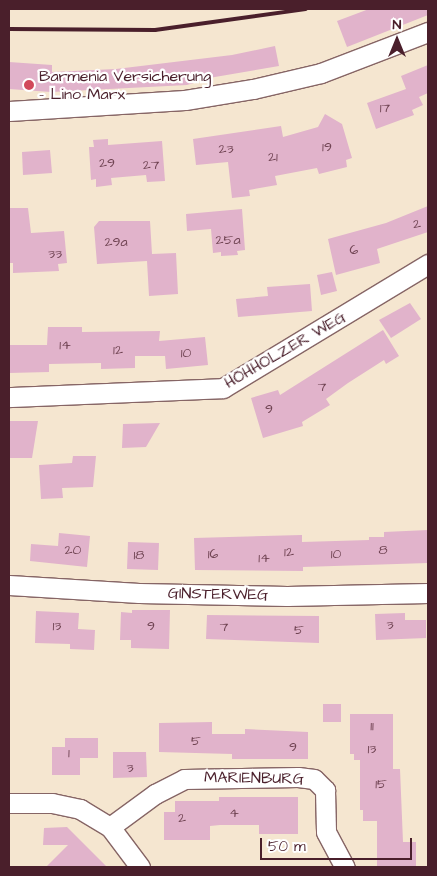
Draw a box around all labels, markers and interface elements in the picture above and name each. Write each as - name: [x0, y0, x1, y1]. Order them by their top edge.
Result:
- north arrow: [372, 15, 422, 65]
- text: N: [393, 15, 401, 35]
- place label: Barmenia Versicherung - Lino Marx: [39, 66, 211, 104]
- marker: Barmenia Versicherung - Lino Marx: [23, 79, 35, 91]
- house number: 17: [380, 100, 390, 116]
- house number: 19: [322, 139, 332, 155]
- house number: 23: [218, 141, 234, 157]
- house number: 21: [268, 149, 278, 165]
- house number: 29: [99, 155, 115, 171]
- house number: 27: [143, 157, 159, 173]
- house number: 2: [413, 216, 421, 232]
- house number: 25a: [215, 232, 241, 248]
- house number: 29a: [104, 234, 128, 250]
- house number: 6: [350, 242, 358, 258]
- house number: 33: [48, 246, 62, 262]
- street label: HÖHHOLZER WEG: [221, 307, 349, 393]
- house number: 14: [59, 337, 71, 353]
- house number: 12: [113, 342, 123, 358]
- house number: 10: [181, 345, 191, 361]
- house number: 7: [318, 379, 326, 395]
- house number: 9: [265, 401, 273, 417]
- house number: 20: [65, 542, 81, 558]
- house number: 8: [378, 542, 388, 558]
- house number: 12: [284, 544, 294, 560]
- house number: 16: [208, 546, 218, 562]
- house number: 10: [331, 546, 341, 562]
- house number: 18: [134, 547, 144, 563]
- house number: 14: [258, 550, 270, 566]
- street label: GINSTERWEG: [168, 584, 268, 604]
- house number: 3: [386, 617, 394, 633]
- house number: 13: [53, 618, 61, 634]
- house number: 9: [147, 618, 155, 634]
- house number: 7: [220, 619, 228, 635]
- house number: 5: [294, 622, 304, 638]
- house number: 11: [370, 718, 374, 734]
- house number: 5: [191, 733, 201, 749]
- house number: 9: [289, 739, 297, 755]
- house number: 13: [368, 741, 376, 757]
- house number: 1: [68, 745, 70, 761]
- house number: 3: [126, 760, 134, 776]
- street label: MARIENBURG: [204, 768, 304, 788]
- house number: 15: [375, 776, 387, 792]
- house number: 4: [229, 805, 239, 821]
- house number: 2: [178, 810, 186, 826]
- scale bar: [262, 828, 414, 860]
- text: 50 m: [268, 836, 306, 857]

